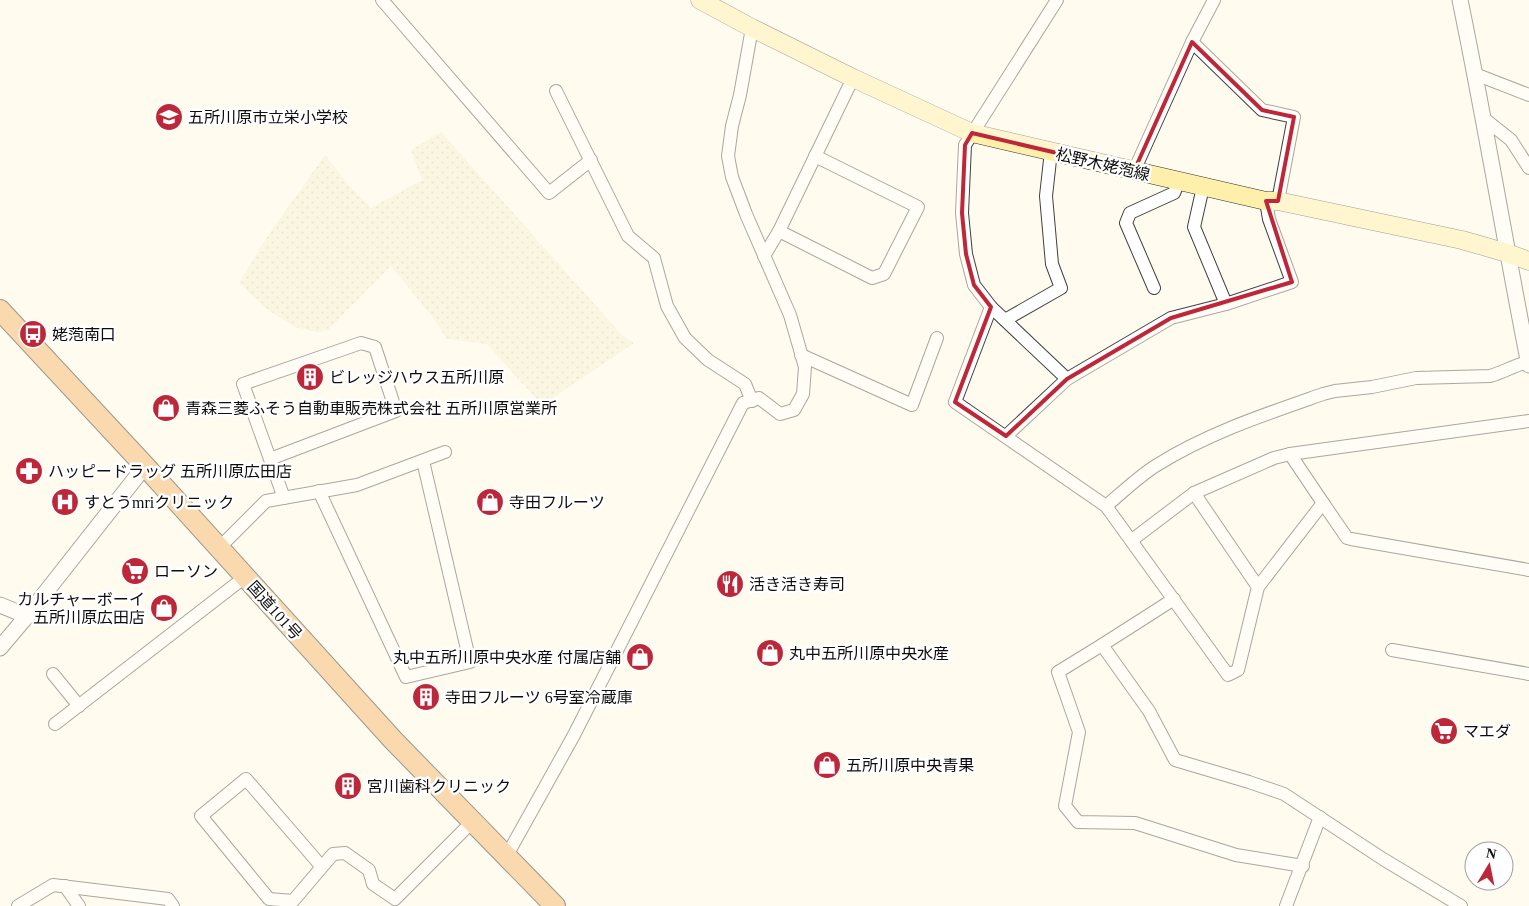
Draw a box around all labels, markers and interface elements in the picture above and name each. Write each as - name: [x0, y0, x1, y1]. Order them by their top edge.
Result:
- school or university icon: 五所川原市立栄小学校: [154, 102, 184, 132]
- place label: 五所川原市立栄小学校: [188, 109, 348, 126]
- street label: 松野木姥萢線: [1054, 145, 1152, 184]
- bus stop icon: 姥萢南口: [18, 319, 48, 349]
- place label: 姥萢南口: [52, 326, 116, 343]
- building icon: ビレッジハウス五所川原: [295, 362, 325, 392]
- place label: ビレッジハウス五所川原: [329, 369, 504, 386]
- shop icon: 青森三菱ふそう自動車販売株式会社 五所川原営業所: [151, 393, 181, 423]
- place label: 青森三菱ふそう自動車販売株式会社 五所川原営業所: [185, 400, 557, 417]
- pharmacy icon: ハッピードラッグ 五所川原広田店: [14, 456, 44, 486]
- place label: ハッピードラッグ 五所川原広田店: [48, 463, 292, 480]
- hospital icon: すとうmriクリニック: [50, 487, 80, 517]
- shop icon: 寺田フルーツ: [475, 487, 505, 517]
- place label: すとうmriクリニック: [84, 494, 234, 511]
- place label: 寺田フルーツ: [509, 494, 605, 511]
- supermarket icon: ローソン: [120, 556, 150, 586]
- place label: ローソン: [154, 563, 218, 580]
- restaurant icon: 活き活き寿司: [715, 569, 745, 599]
- place label: 活き活き寿司: [749, 576, 845, 593]
- street label: 国道101号: [244, 578, 305, 643]
- place label: カルチャーボーイ 五所川原広田店: [17, 591, 145, 626]
- shop icon: カルチャーボーイ 五所川原広田店: [149, 593, 179, 623]
- shop icon: 丸中五所川原中央水産: [755, 638, 785, 668]
- shop icon: 丸中五所川原中央水産 付属店舗: [625, 642, 655, 672]
- place label: 丸中五所川原中央水産: [789, 645, 949, 662]
- place label: 丸中五所川原中央水産 付属店舗: [393, 649, 621, 666]
- building icon: 寺田フルーツ 6号室冷蔵庫: [411, 682, 441, 712]
- place label: 寺田フルーツ 6号室冷蔵庫: [445, 689, 633, 706]
- supermarket icon: マエダ: [1429, 716, 1459, 746]
- place label: マエダ: [1463, 723, 1511, 740]
- shop icon: 五所川原中央青果: [812, 750, 842, 780]
- place label: 五所川原中央青果: [846, 757, 974, 774]
- building icon: 宮川歯科クリニック: [333, 771, 363, 801]
- place label: 宮川歯科クリニック: [367, 778, 511, 795]
- north arrow: [1464, 841, 1514, 891]
- text: N: [1485, 845, 1497, 862]

